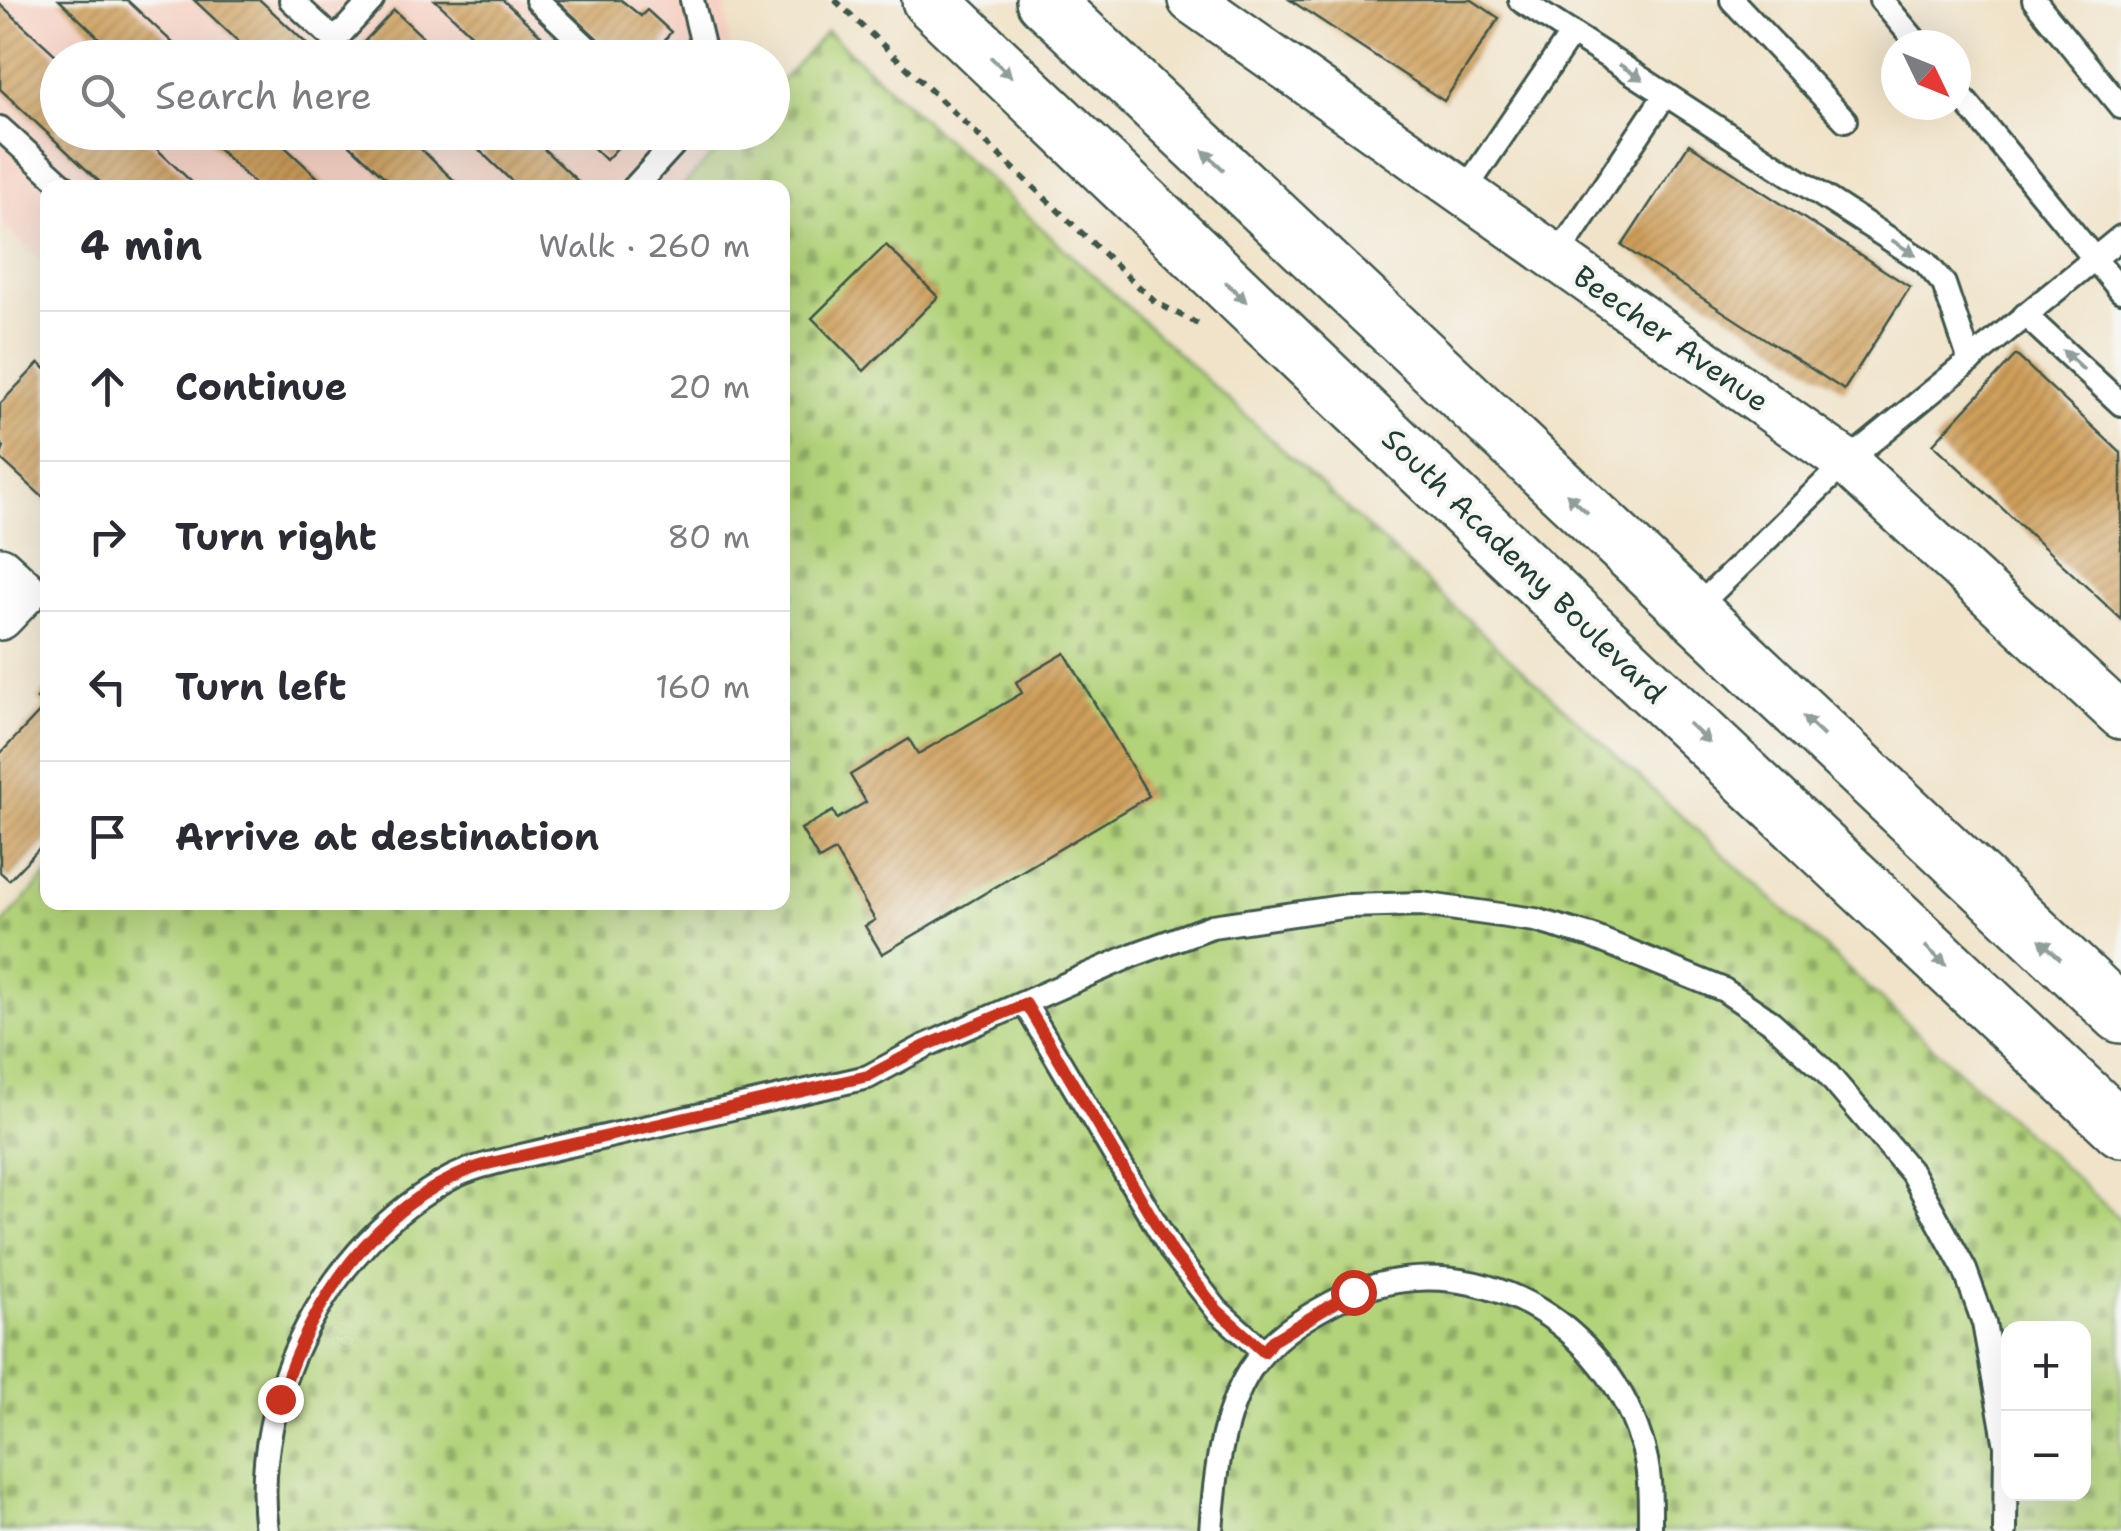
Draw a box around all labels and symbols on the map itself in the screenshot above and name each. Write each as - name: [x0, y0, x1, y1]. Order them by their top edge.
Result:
- north arrow: [1881, 30, 1971, 120]
- one-way arrow: [988, 55, 1012, 78]
- one-way arrow: [1617, 63, 1645, 81]
- one-way arrow: [1201, 149, 1225, 172]
- one-way arrow: [1890, 239, 1918, 257]
- street label: Beecher Avenue: [1565, 256, 1777, 421]
- one-way arrow: [1224, 280, 1248, 303]
- one-way arrow: [2061, 349, 2086, 371]
- street label: South Academy Boulevard: [1373, 419, 1676, 713]
- one-way arrow: [1565, 492, 1589, 515]
- one-way arrow: [1801, 715, 1825, 738]
- one-way arrow: [1687, 721, 1711, 744]
- one-way arrow: [2038, 938, 2062, 961]
- one-way arrow: [1924, 944, 1948, 967]
- route start: [1331, 1270, 1377, 1316]
- route end: [258, 1377, 304, 1423]

